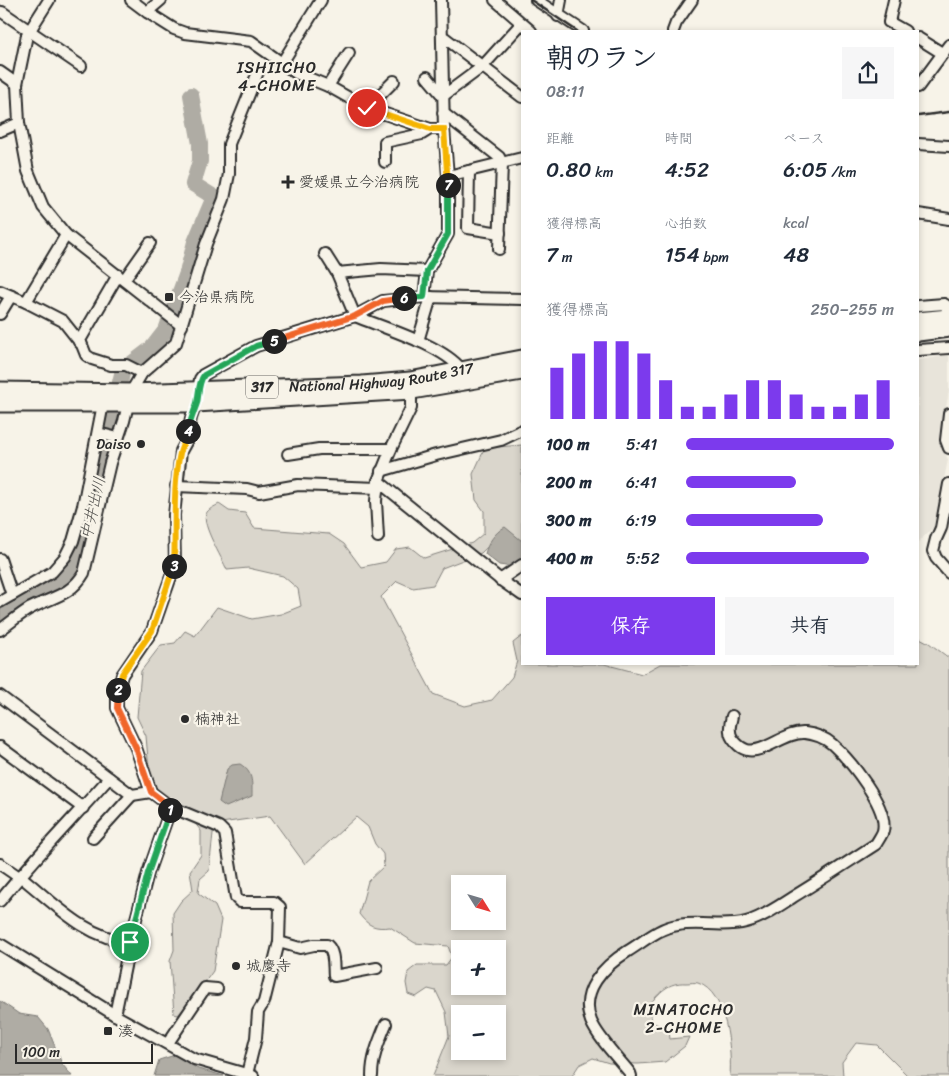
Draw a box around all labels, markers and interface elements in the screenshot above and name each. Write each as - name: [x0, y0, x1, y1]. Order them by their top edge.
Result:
- text: 朝のラン: [546, 33, 658, 82]
- button: share: [842, 47, 894, 99]
- district label: ISHIICHO 4-CHOME: [236, 53, 317, 100]
- text: 08:11: [546, 77, 584, 106]
- pin: [346, 87, 388, 129]
- icon: check: [353, 94, 381, 122]
- text: 距離: [546, 126, 574, 151]
- text: 時間: [665, 126, 693, 151]
- text: ペース: [783, 126, 825, 151]
- text: 0.80: [546, 151, 592, 189]
- text: 4:52: [665, 151, 709, 189]
- text: 6:05: [783, 151, 828, 189]
- text: km: [592, 160, 613, 185]
- text: /km: [828, 160, 856, 185]
- place label: 愛媛県立今治病院: [299, 169, 419, 195]
- pin: 7: [436, 172, 460, 198]
- text: 7: [445, 173, 453, 198]
- marker: 愛媛県立今治病院: [281, 175, 295, 189]
- text: 獲得標高: [546, 211, 602, 236]
- text: 心拍数: [665, 211, 707, 236]
- text: kcal: [783, 211, 809, 236]
- text: 7: [546, 236, 558, 274]
- text: 154: [665, 236, 700, 274]
- text: 48: [783, 236, 809, 274]
- text: m: [558, 245, 572, 270]
- text: bpm: [700, 245, 729, 270]
- place label: 今治県病院: [179, 284, 254, 310]
- pin: 6: [392, 286, 416, 310]
- text: 6: [401, 286, 408, 311]
- marker: 今治県病院: [163, 291, 175, 303]
- text: 獲得標高: [546, 295, 610, 324]
- text: 250–255 m: [811, 295, 894, 324]
- pin: 5: [262, 328, 286, 354]
- text: 5: [270, 329, 279, 354]
- street label: National Highway Route 317: [289, 355, 477, 400]
- road number: 317: [246, 376, 278, 398]
- pin: 4: [176, 418, 200, 444]
- text: 4: [184, 419, 193, 444]
- text: 100 m: [546, 430, 590, 459]
- text: 5:41: [626, 430, 657, 459]
- place label: Daiso: [96, 431, 132, 457]
- marker: Daiso: [135, 438, 147, 450]
- text: 200 m: [546, 468, 592, 497]
- text: 6:41: [626, 468, 657, 497]
- water label: 中井出川: [71, 474, 114, 543]
- text: 300 m: [546, 506, 591, 535]
- text: 6:19: [626, 506, 657, 535]
- text: 400 m: [546, 544, 593, 573]
- text: 5:52: [626, 544, 660, 573]
- pin: 3: [162, 554, 186, 578]
- text: 3: [171, 554, 178, 579]
- button: 保存: [546, 597, 715, 655]
- button: 共有: [725, 597, 894, 655]
- pin: 2: [106, 678, 130, 702]
- text: 2: [114, 678, 123, 703]
- place label: 楠神社: [195, 706, 240, 732]
- marker: 楠神社: [179, 713, 191, 725]
- pin: 1: [158, 798, 182, 822]
- text: 1: [167, 798, 174, 823]
- north arrow: [451, 875, 506, 930]
- map controls: [451, 875, 506, 1060]
- pin: [109, 921, 151, 963]
- icon: arrive: [116, 928, 144, 956]
- button: +: [451, 940, 506, 995]
- place label: 城慶寺: [246, 953, 291, 979]
- marker: 城慶寺: [230, 960, 242, 972]
- district label: MINATOCHO 2-CHOME: [634, 995, 734, 1042]
- button: −: [451, 1005, 506, 1060]
- place label: 湊: [118, 1018, 133, 1044]
- marker: 湊: [102, 1025, 114, 1037]
- text: 100 m: [22, 1040, 60, 1065]
- scale bar: [15, 1041, 152, 1064]

